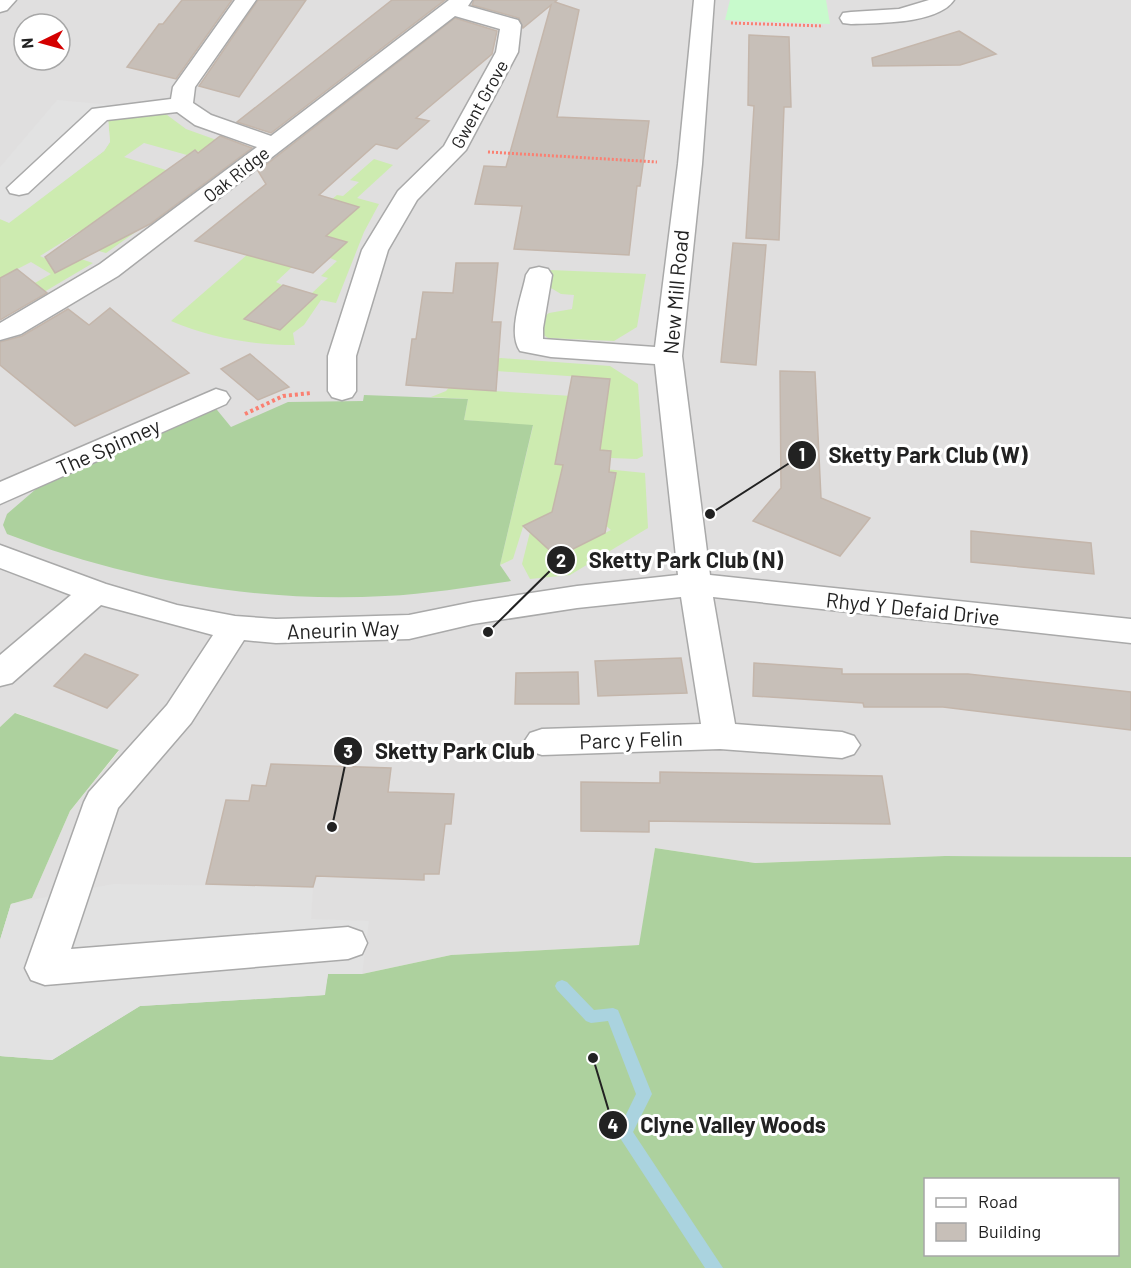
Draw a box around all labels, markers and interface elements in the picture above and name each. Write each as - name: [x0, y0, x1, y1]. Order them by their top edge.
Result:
- north arrow: [12, 12, 72, 72]
- text: N: [17, 37, 36, 49]
- street label: Gwent Grove: [446, 56, 512, 152]
- street label: Oak Ridge: [199, 141, 273, 207]
- street label: New Mill Road: [657, 229, 693, 355]
- street label: The Spinney: [52, 412, 164, 480]
- callout: Sketty Park Club (W): [787, 435, 1040, 475]
- text: Sketty Park Club (W): [828, 441, 1028, 467]
- text: 1: [799, 443, 805, 465]
- callout: Sketty Park Club (N): [546, 540, 795, 580]
- text: Sketty Park Club (N): [589, 546, 784, 572]
- text: 2: [556, 549, 566, 571]
- street label: Rhyd Y Defaid Drive: [825, 586, 1001, 630]
- street label: Aneurin Way: [286, 615, 400, 643]
- street label: Parc y Felin: [579, 725, 683, 753]
- callout: Sketty Park Club: [333, 731, 547, 771]
- text: Sketty Park Club: [375, 737, 535, 763]
- text: 3: [343, 740, 353, 762]
- callout: Clyne Valley Woods: [598, 1105, 838, 1145]
- text: Clyne Valley Woods: [640, 1111, 826, 1137]
- text: 4: [608, 1114, 619, 1136]
- legend: [924, 1178, 1119, 1256]
- text: Road: [978, 1190, 1018, 1212]
- text: Building: [978, 1220, 1041, 1242]

